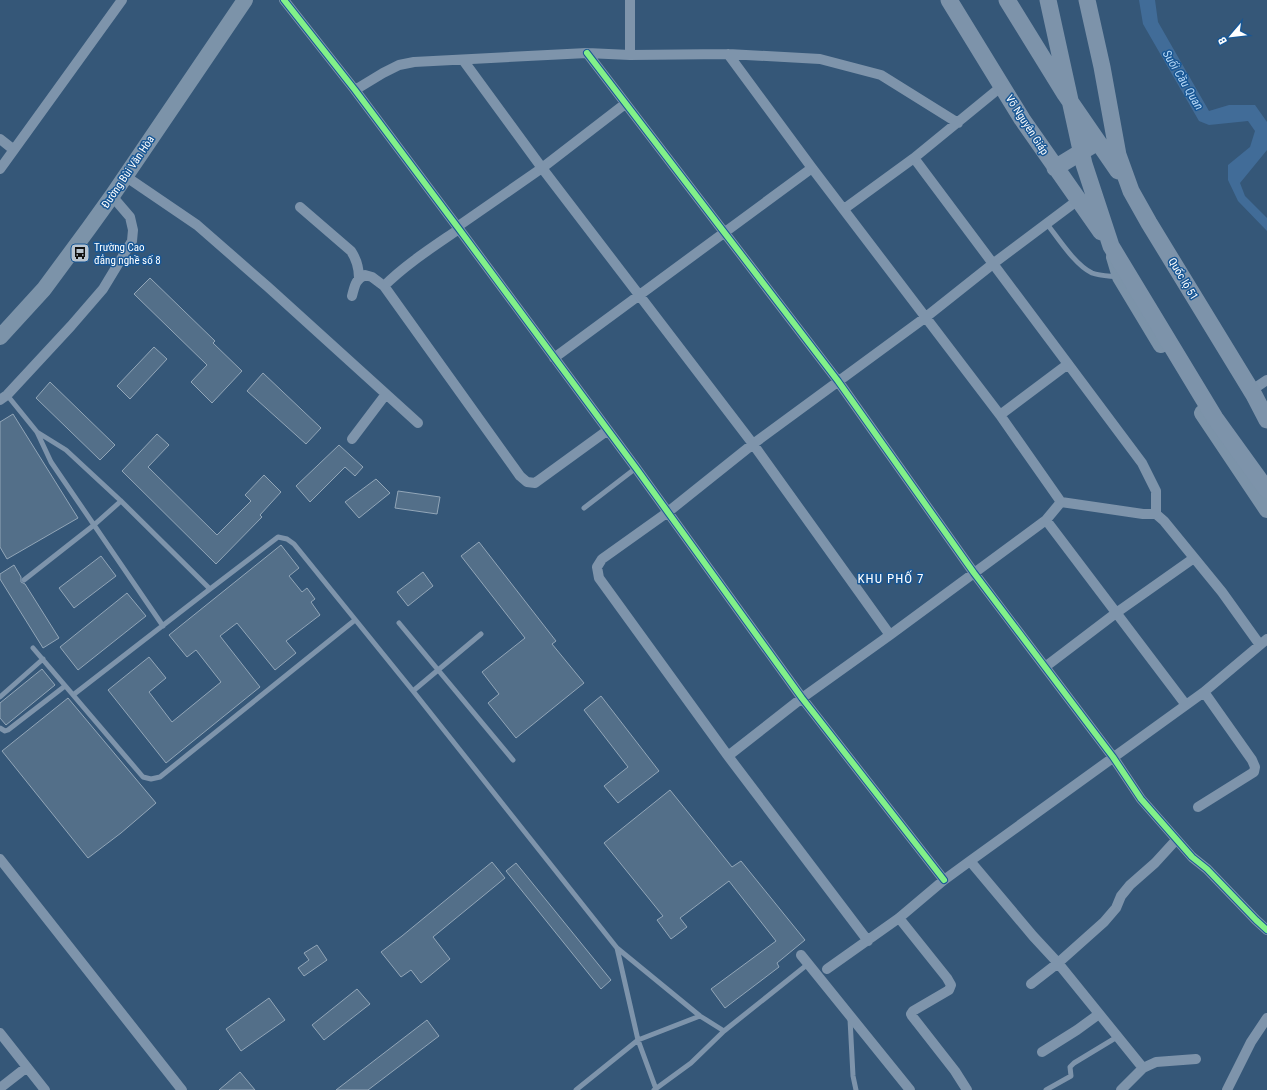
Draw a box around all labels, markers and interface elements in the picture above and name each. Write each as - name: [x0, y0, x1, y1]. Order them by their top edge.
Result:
- north arrow: [1211, 16, 1251, 56]
- text: B: [1215, 35, 1230, 46]
- water label: Suối Cầu Quan: [1160, 48, 1207, 113]
- street label: Võ Nguyên Giáp: [1003, 93, 1051, 157]
- street label: Đường Bùi Văn Hòa: [99, 133, 157, 211]
- place label: Trường Cao đẳng nghề số 8: [94, 241, 161, 267]
- bus stop icon: Trường Cao đẳng nghề số 8: [69, 242, 91, 264]
- street label: Quốc lộ 51: [1165, 256, 1201, 302]
- district label: KHU PHỐ 7: [858, 570, 924, 586]

